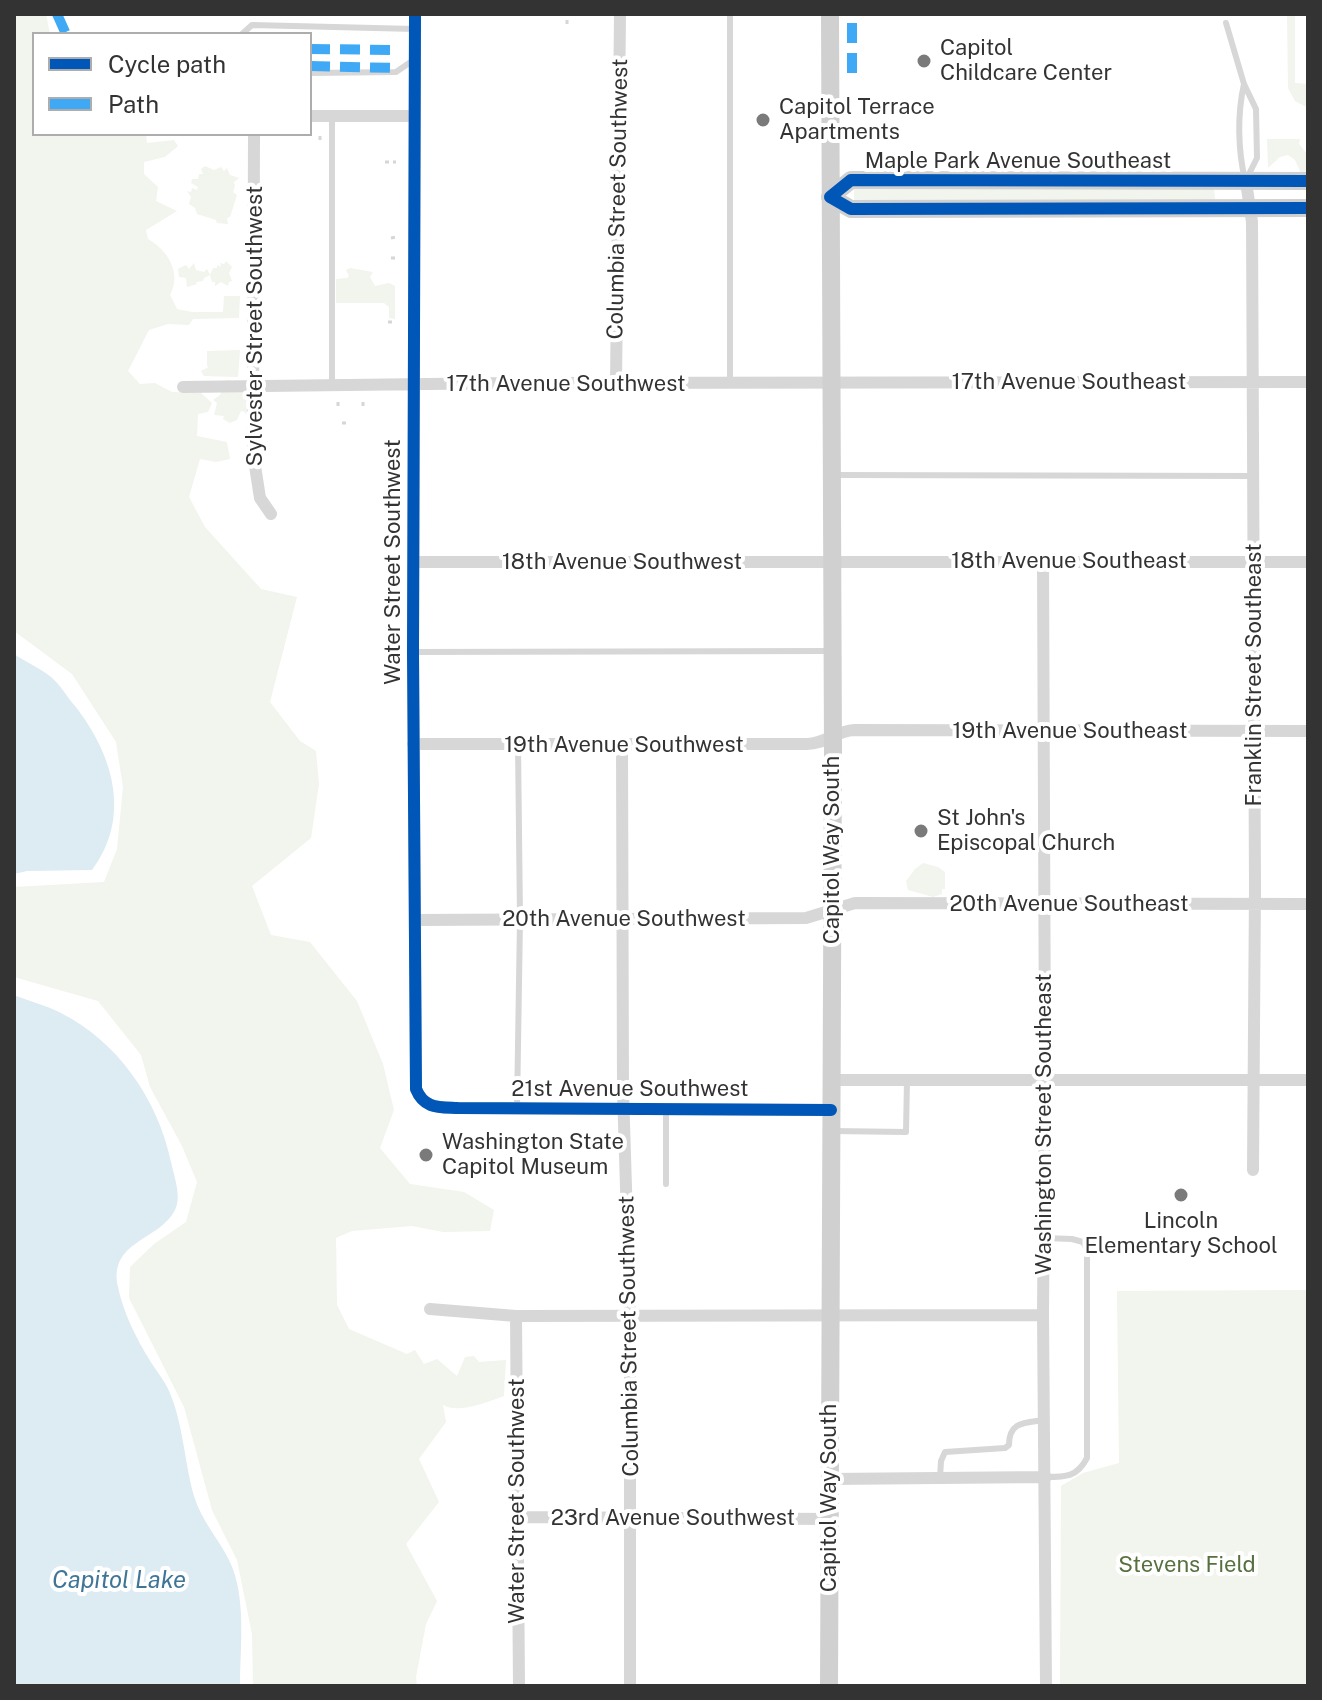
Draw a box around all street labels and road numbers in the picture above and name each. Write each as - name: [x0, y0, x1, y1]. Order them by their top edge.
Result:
- street label: Columbia Street Southwest: [602, 58, 634, 340]
- street label: Maple Park Avenue Southeast: [865, 148, 1171, 174]
- street label: Sylvester Street Southwest: [242, 186, 268, 466]
- street label: 17th Avenue Southeast: [952, 369, 1186, 395]
- street label: 17th Avenue Southwest: [446, 371, 686, 397]
- street label: Water Street Southwest: [380, 439, 406, 685]
- street label: Franklin Street Southeast: [1241, 543, 1267, 807]
- street label: 18th Avenue Southeast: [951, 548, 1187, 574]
- street label: 18th Avenue Southwest: [502, 549, 742, 575]
- street label: 19th Avenue Southeast: [952, 718, 1188, 744]
- street label: 19th Avenue Southwest: [504, 732, 744, 758]
- street label: Capitol Way South: [819, 756, 845, 944]
- street label: 20th Avenue Southeast: [949, 891, 1189, 917]
- street label: 20th Avenue Southwest: [502, 906, 746, 932]
- street label: Washington Street Southeast: [1031, 973, 1057, 1275]
- street label: 21st Avenue Southwest: [511, 1076, 749, 1102]
- street label: Columbia Street Southwest: [613, 1195, 645, 1477]
- street label: Water Street Southwest: [504, 1378, 530, 1624]
- street label: Capitol Way South: [816, 1404, 842, 1592]
- street label: 23rd Avenue Southwest: [551, 1505, 795, 1531]

